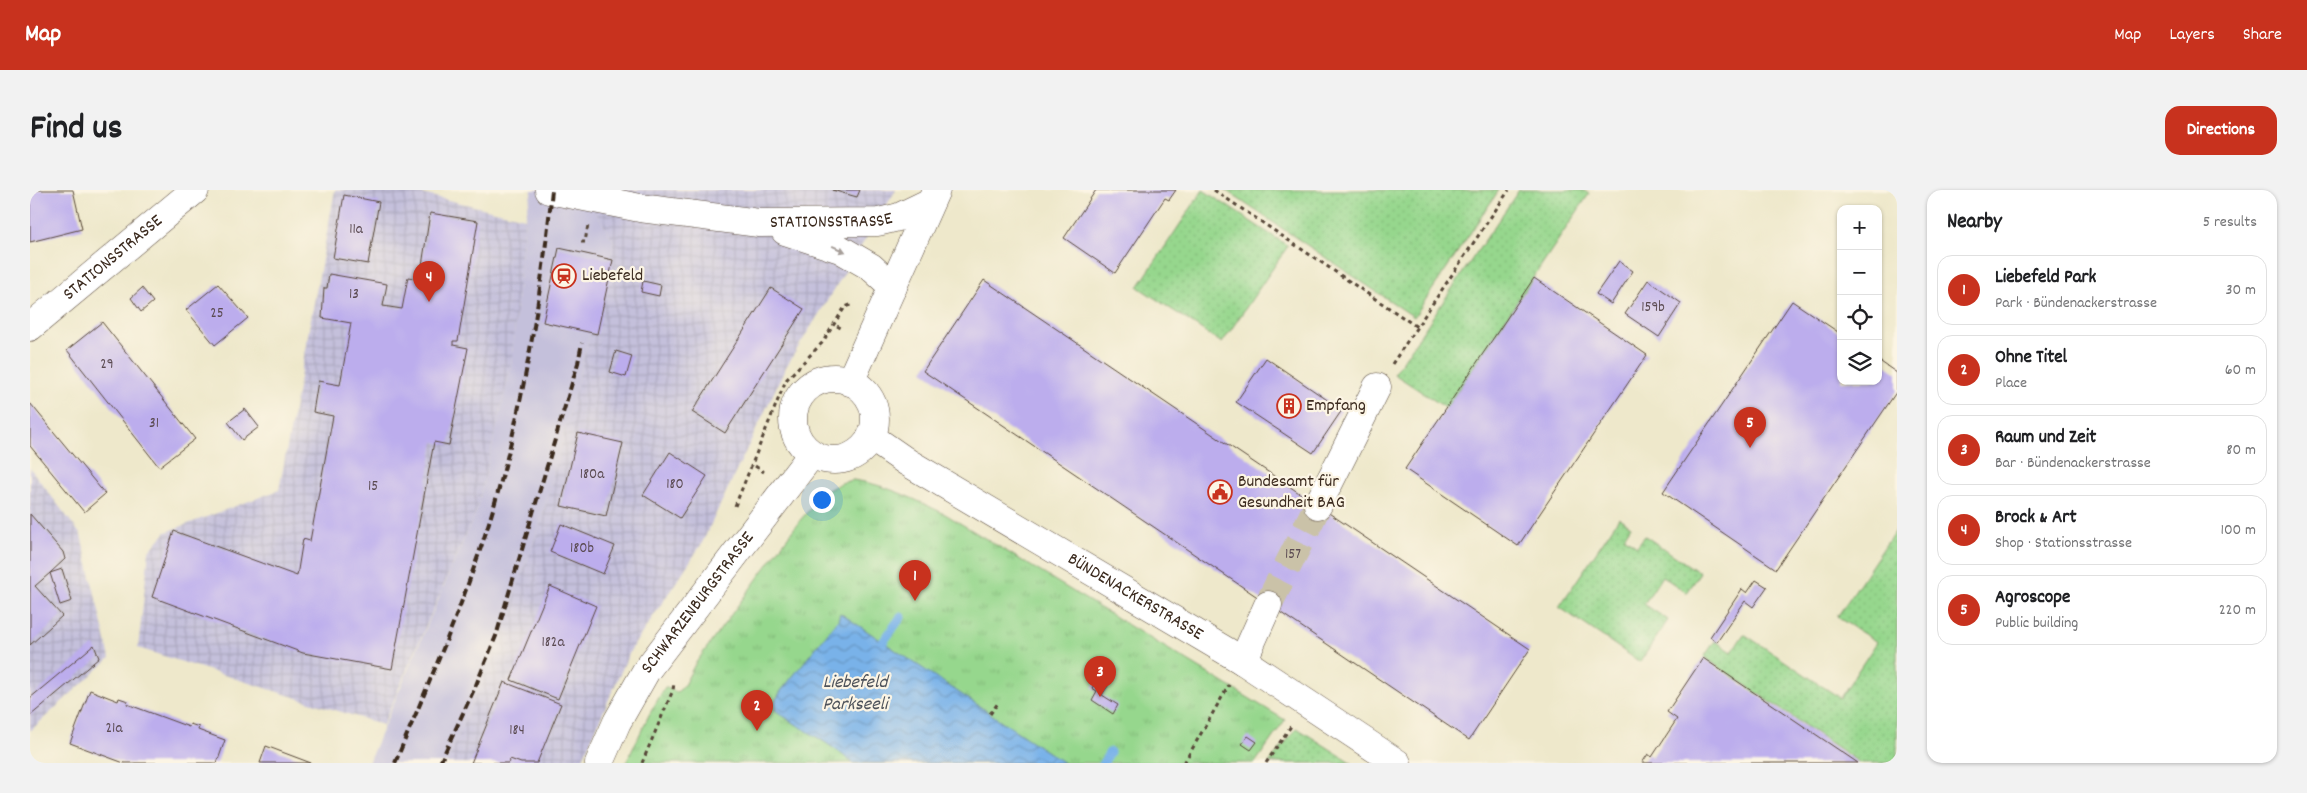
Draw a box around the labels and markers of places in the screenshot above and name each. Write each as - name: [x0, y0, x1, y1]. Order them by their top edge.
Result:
- pin: 4: [413, 261, 445, 302]
- station icon: Liebefeld: [551, 263, 577, 289]
- place label: Liebefeld: [582, 264, 643, 289]
- building icon: Empfang: [1276, 393, 1302, 419]
- place label: Empfang: [1306, 394, 1366, 419]
- pin: 5: [1734, 407, 1766, 448]
- place label: Bundesamt für Gesundheit BAG: [1238, 470, 1345, 516]
- public building icon: Bundesamt für Gesundheit BAG: [1207, 479, 1233, 505]
- pin: 1: [899, 560, 931, 601]
- pin: 3: [1084, 656, 1116, 697]
- pin: 2: [741, 690, 773, 731]

